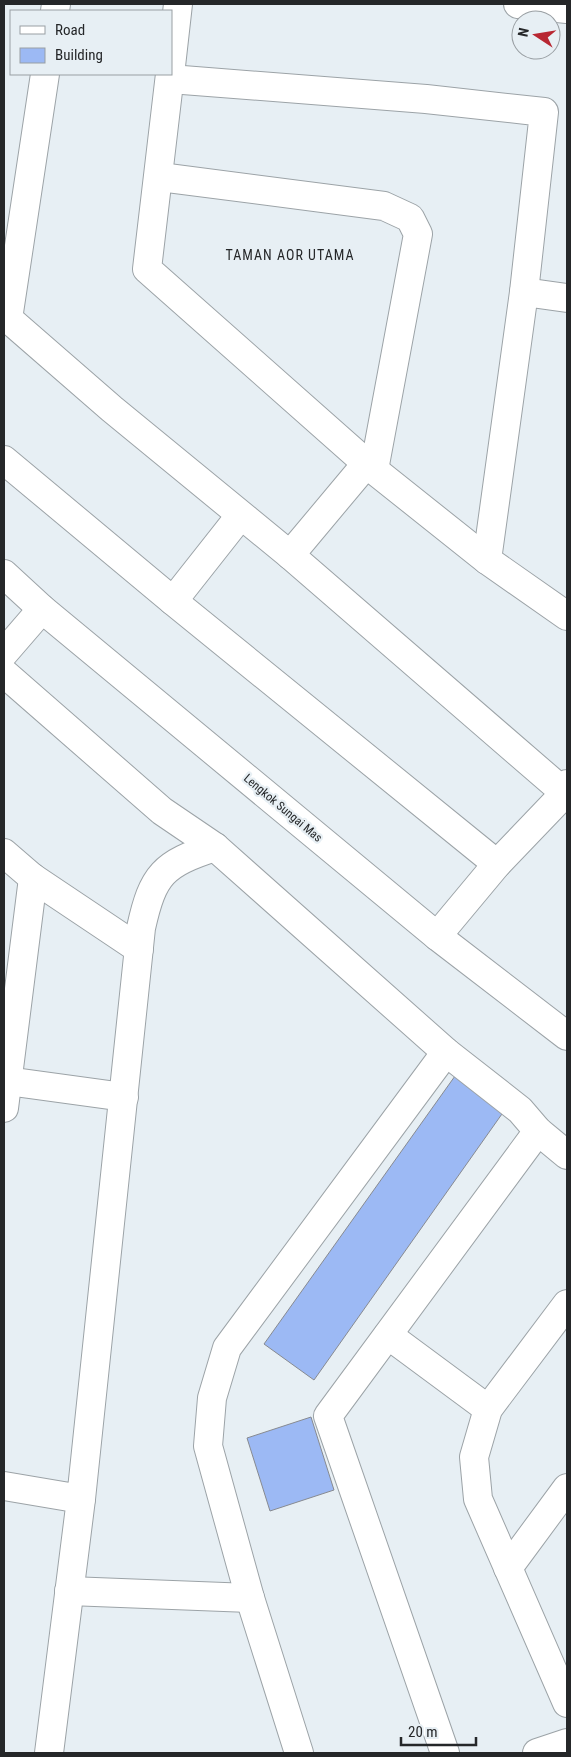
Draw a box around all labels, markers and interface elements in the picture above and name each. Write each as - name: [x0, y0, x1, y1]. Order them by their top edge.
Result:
- legend: [10, 10, 172, 75]
- north arrow: [511, 10, 561, 60]
- text: Road: [55, 21, 85, 39]
- text: N: [515, 26, 532, 38]
- text: Building: [55, 46, 103, 64]
- district label: TAMAN AOR UTAMA: [226, 247, 355, 263]
- street label: Lengkok Sungai Mas: [241, 771, 325, 845]
- scale bar: [401, 1714, 476, 1746]
- text: 20 m: [408, 1723, 438, 1741]

